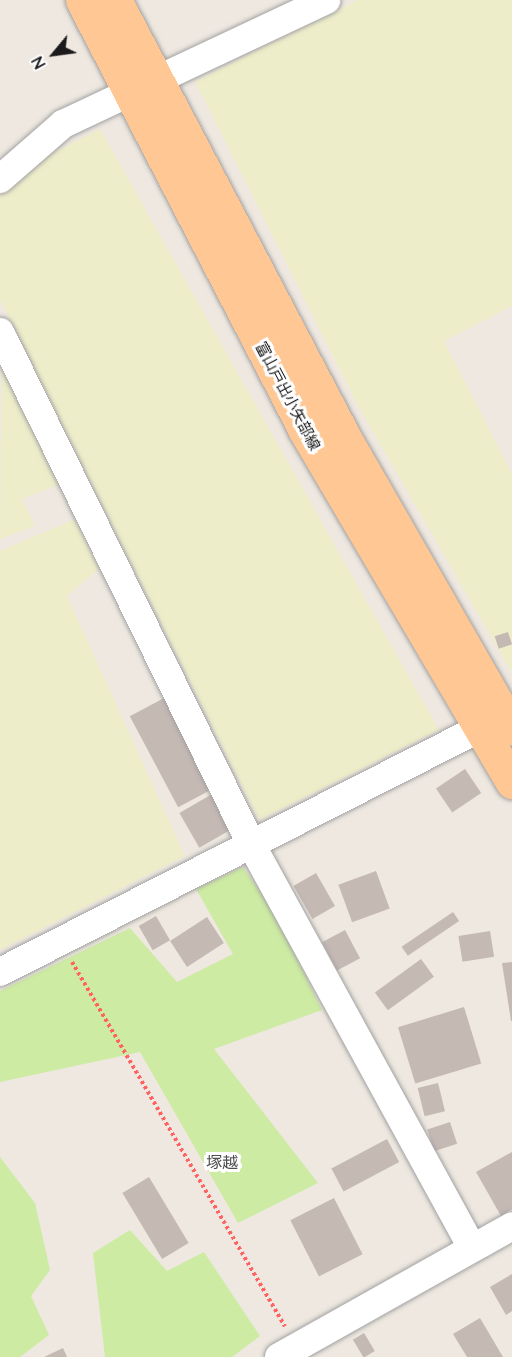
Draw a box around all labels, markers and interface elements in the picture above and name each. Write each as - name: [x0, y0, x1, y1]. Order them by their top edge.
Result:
- north arrow: [24, 24, 84, 84]
- text: N: [27, 53, 50, 73]
- street label: 富山戸出小矢部線: [252, 339, 324, 453]
- district label: 塚越: [206, 1152, 238, 1172]

